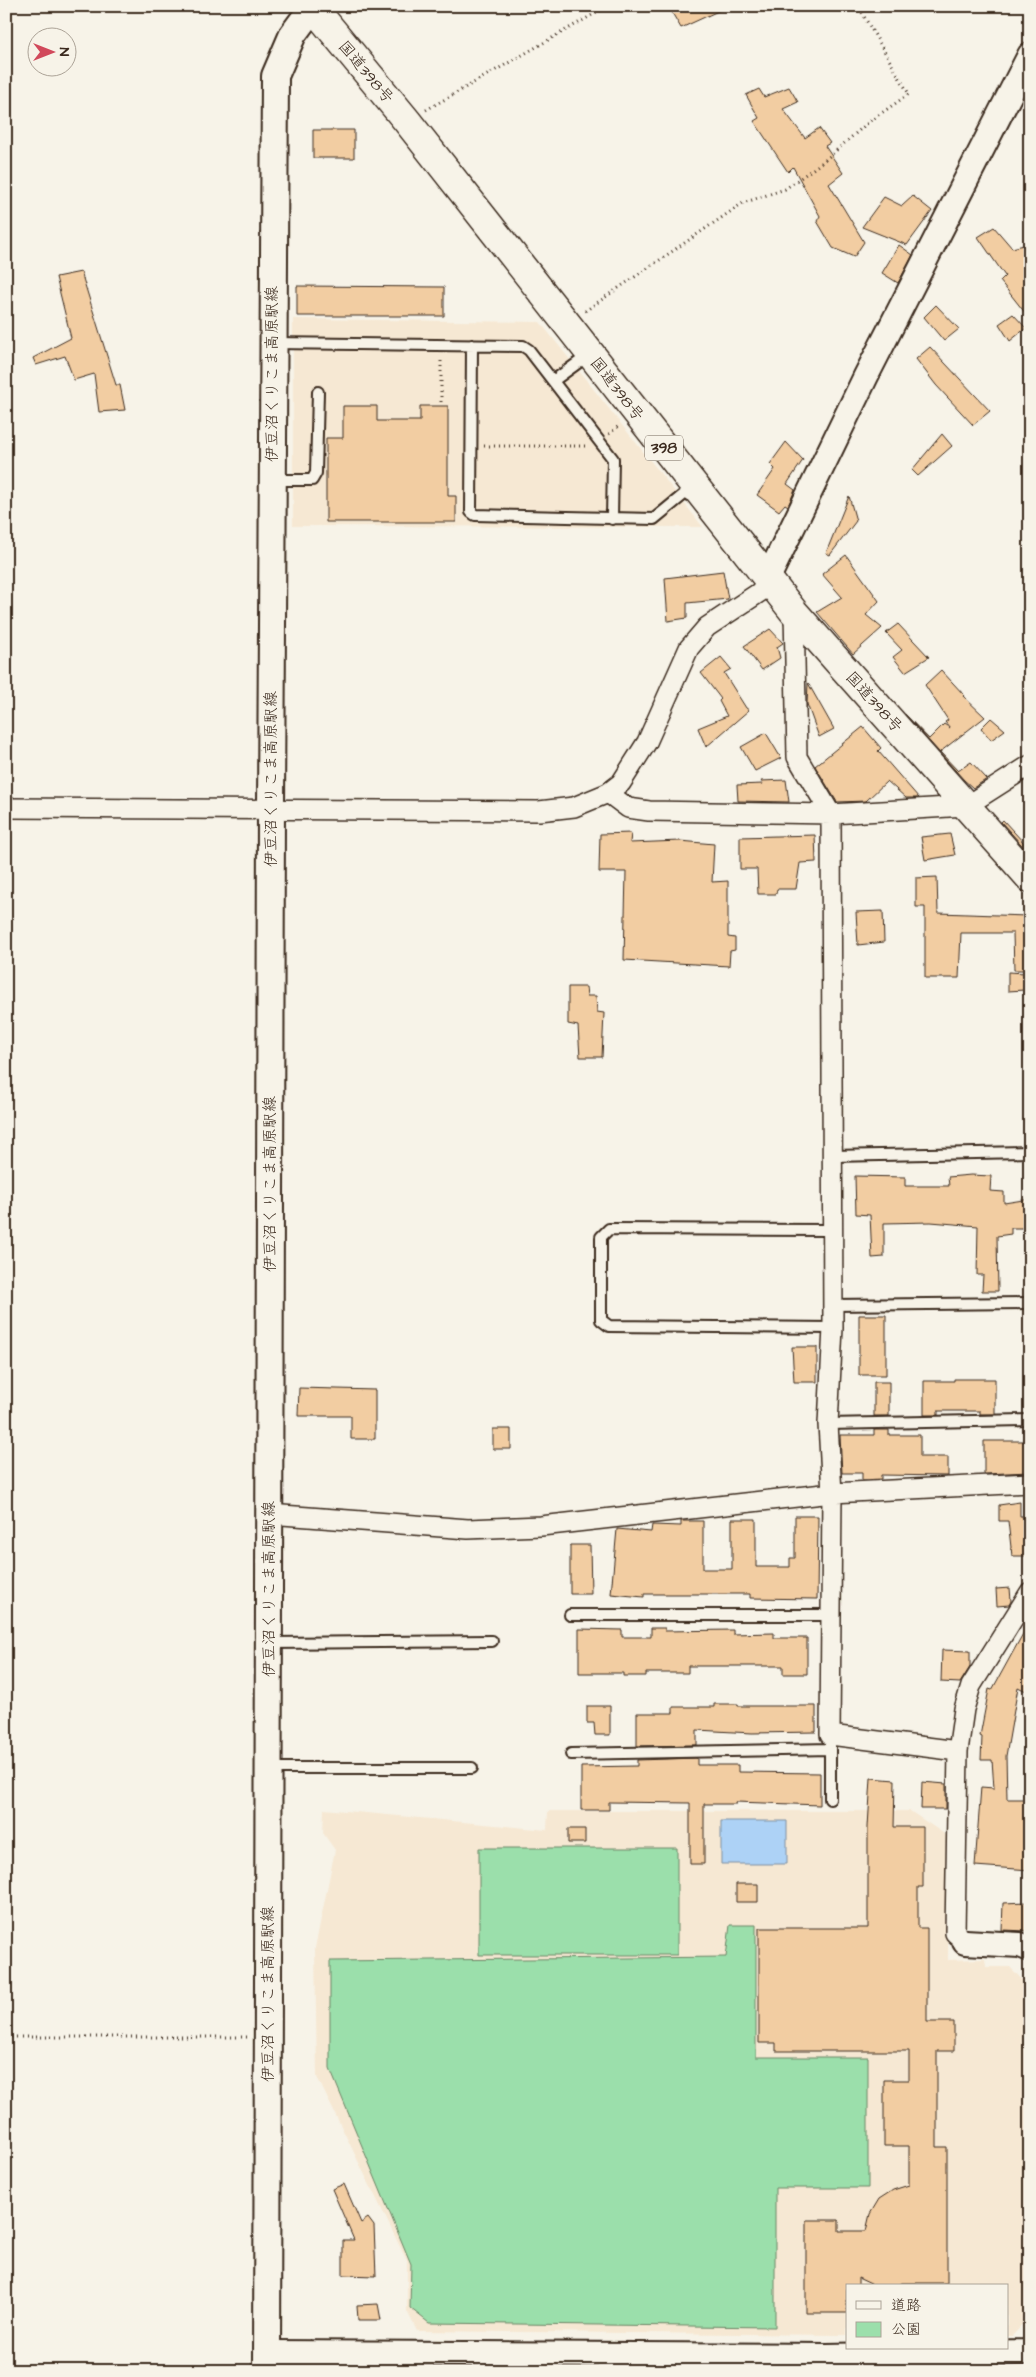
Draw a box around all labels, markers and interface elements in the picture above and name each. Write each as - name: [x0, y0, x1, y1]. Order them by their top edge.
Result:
- north arrow: [28, 28, 78, 78]
- street label: 国道398号: [333, 36, 399, 108]
- text: N: [54, 48, 74, 57]
- street label: 伊豆沼くりこま高原駅線: [261, 286, 283, 462]
- street label: 国道398号: [585, 352, 649, 426]
- road number: 398: [645, 436, 683, 460]
- street label: 国道398号: [841, 667, 907, 737]
- street label: 伊豆沼くりこま高原駅線: [260, 691, 282, 867]
- street label: 伊豆沼くりこま高原駅線: [259, 1096, 281, 1272]
- street label: 伊豆沼くりこま高原駅線: [258, 1501, 280, 1677]
- street label: 伊豆沼くりこま高原駅線: [257, 1906, 279, 2082]
- legend: [846, 2284, 1008, 2350]
- text: 道路: [891, 2295, 921, 2316]
- text: 公園: [891, 2319, 921, 2340]

